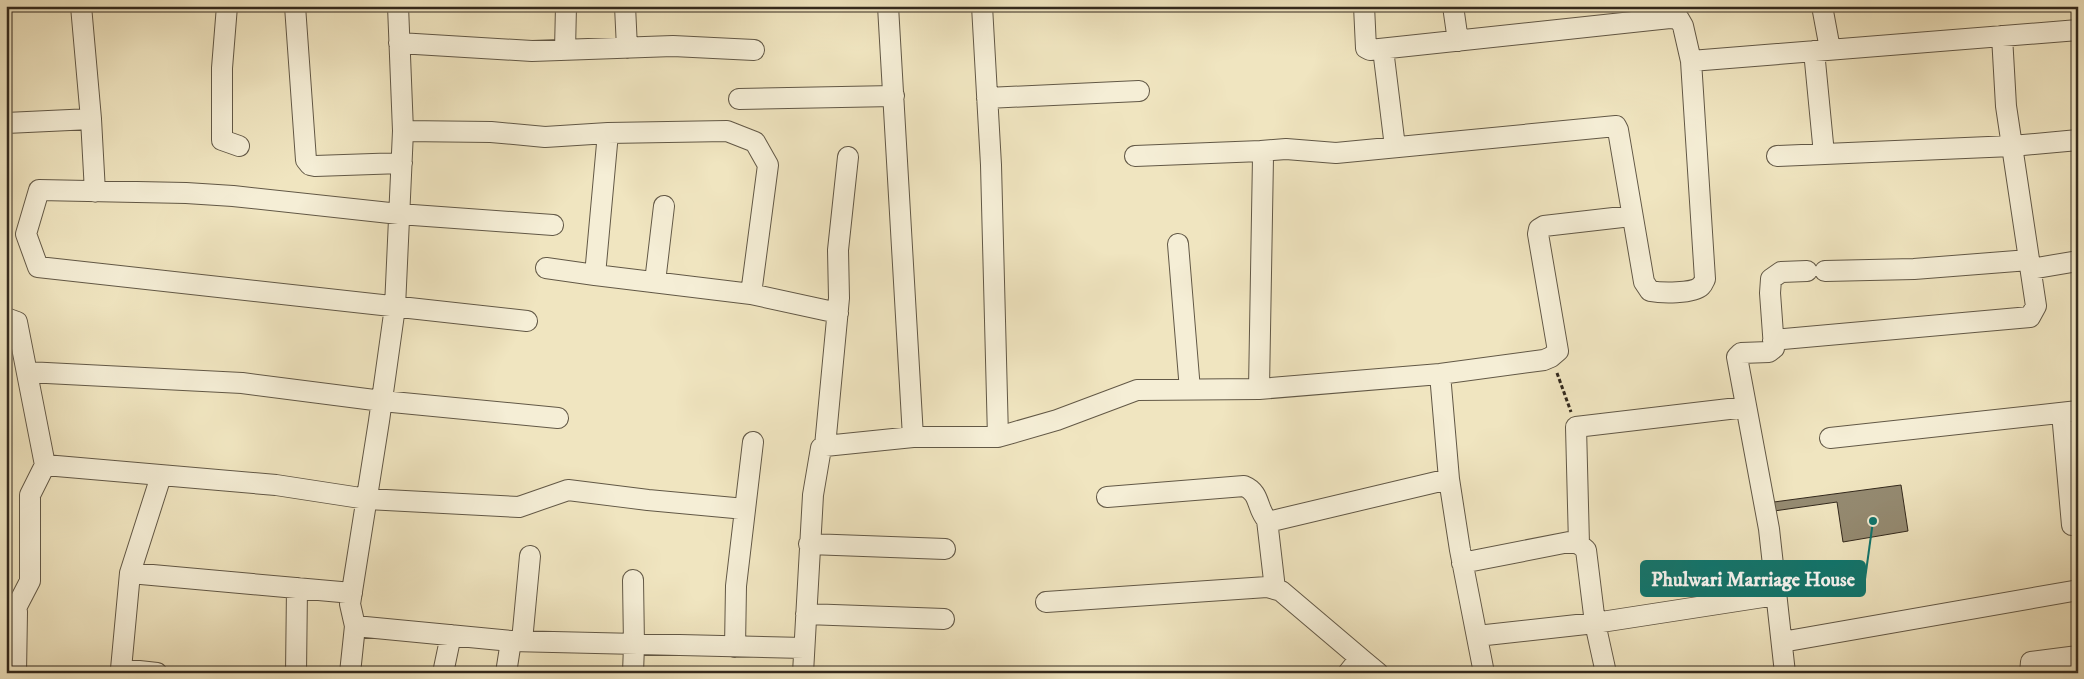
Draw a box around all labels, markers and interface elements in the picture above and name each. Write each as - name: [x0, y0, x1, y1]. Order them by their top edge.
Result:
- callout: Phulwari Marriage House: [1641, 561, 1865, 596]
- text: Phulwari Marriage House: [1651, 568, 1856, 593]

